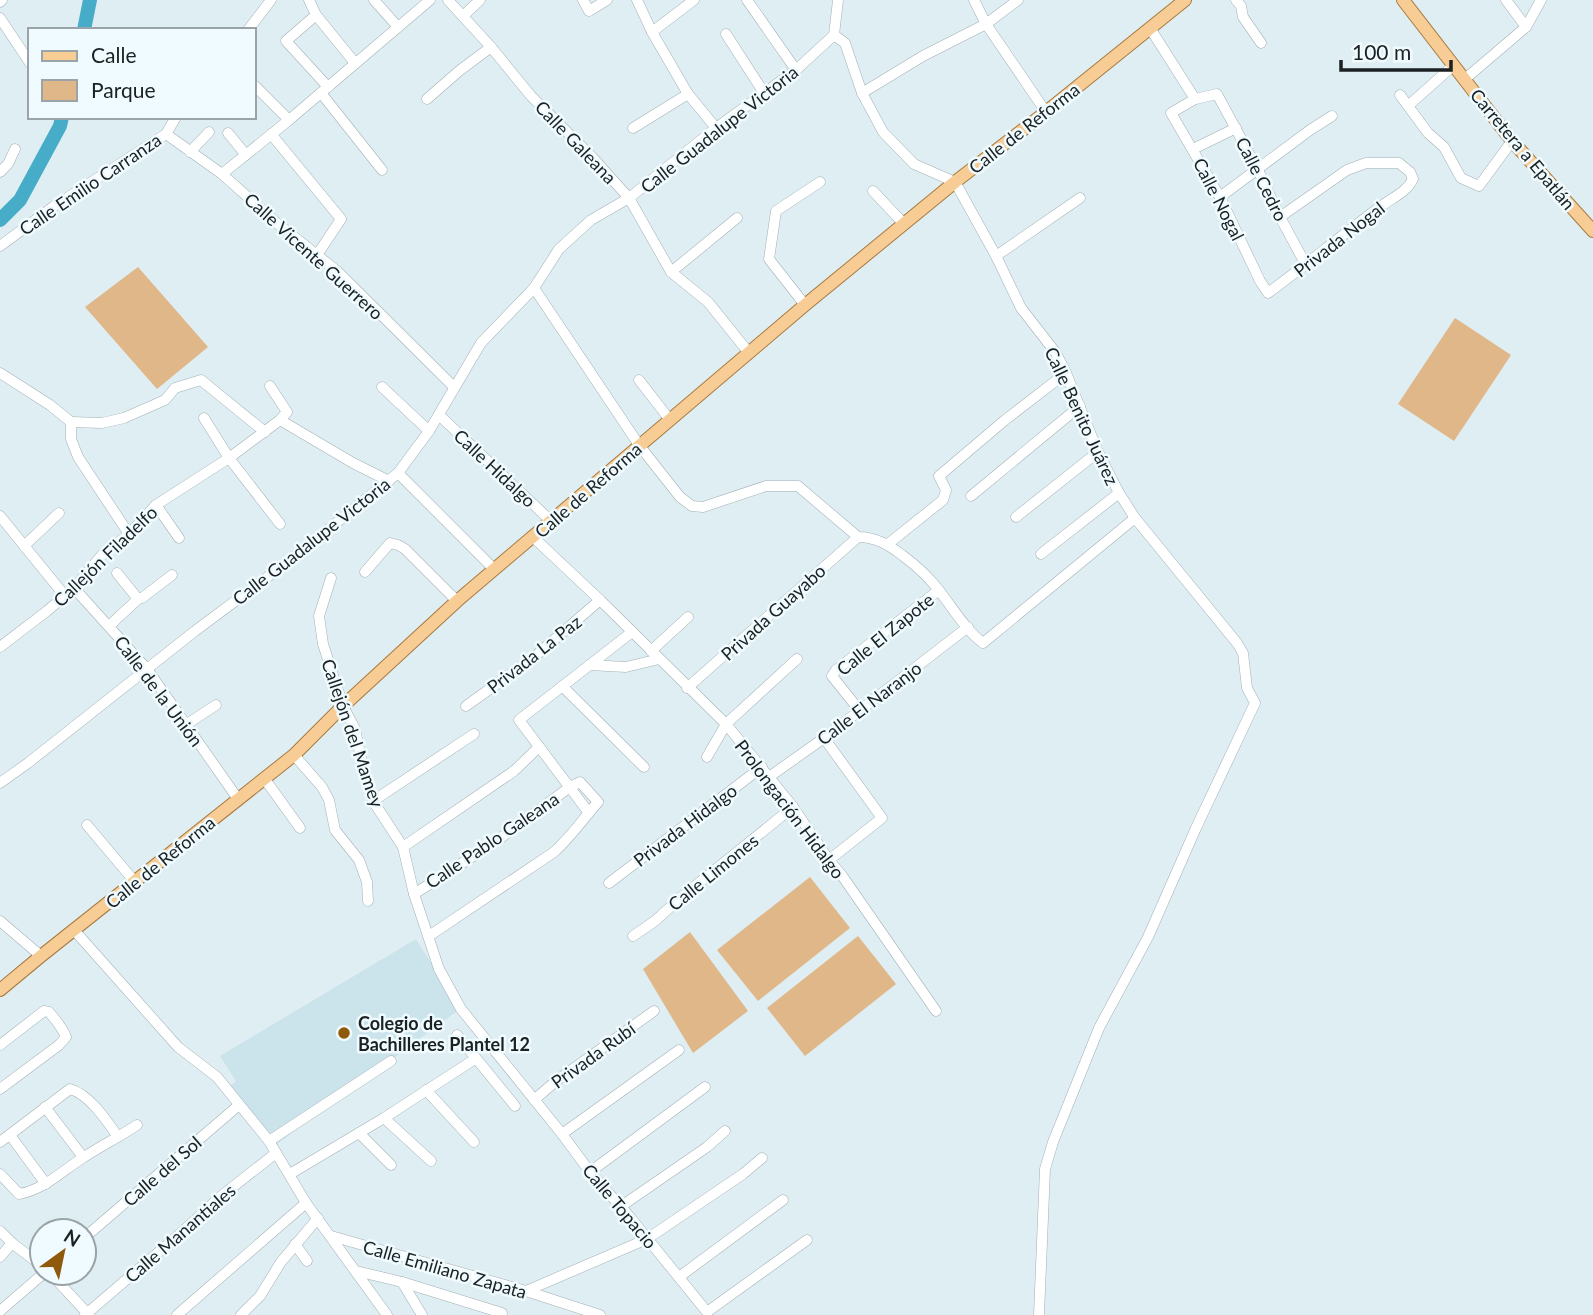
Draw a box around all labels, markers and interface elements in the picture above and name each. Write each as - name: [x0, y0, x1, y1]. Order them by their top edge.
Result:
- legend: [28, 28, 256, 119]
- scale bar: [1341, 28, 1451, 72]
- text: 100 m: [1352, 39, 1411, 64]
- text: Calle: [91, 42, 136, 67]
- street label: Calle Guadalupe Victoria: [636, 61, 802, 197]
- text: Parque: [91, 77, 156, 102]
- street label: Calle de Reforma: [964, 78, 1084, 178]
- street label: Carretera a Epatlán: [1466, 84, 1580, 214]
- street label: Calle Galeana: [531, 96, 621, 188]
- street label: Calle Emilio Carranza: [15, 128, 165, 240]
- street label: Calle Cedro: [1231, 133, 1293, 225]
- street label: Calle Nogal: [1189, 154, 1249, 244]
- street label: Calle Vicente Guerrero: [240, 188, 388, 324]
- street label: Privada Nogal: [1289, 197, 1389, 281]
- street label: Calle Benito Juárez: [1040, 343, 1124, 489]
- street label: Calle Hidalgo: [449, 424, 541, 512]
- street label: Calle de Reforma: [530, 438, 646, 542]
- street label: Calle Guadalupe Victoria: [228, 473, 394, 609]
- street label: Callejón Filadelfo: [48, 501, 162, 611]
- street label: Privada Guayabo: [716, 559, 830, 665]
- street label: Calle El Zapote: [832, 588, 938, 680]
- street label: Privada La Paz: [482, 610, 586, 698]
- street label: Calle de la Unión: [110, 631, 208, 751]
- street label: Callejón del Mamey: [317, 656, 389, 811]
- street label: Calle El Naranjo: [812, 657, 926, 749]
- street label: Prolongación Hidalgo: [731, 735, 849, 883]
- street label: Privada Hidalgo: [629, 779, 741, 871]
- street label: Calle Pablo Galeana: [421, 787, 563, 893]
- street label: Calle de Reforma: [101, 811, 219, 913]
- street label: Calle Limones: [664, 829, 763, 915]
- place label: Colegio de Bachilleres Plantel 12: [358, 1012, 530, 1055]
- street label: Privada Rubí: [547, 1017, 640, 1093]
- marker: Colegio de Bachilleres Plantel 12: [336, 1025, 352, 1041]
- street label: Calle del Sol: [118, 1131, 206, 1211]
- street label: Calle Topacio: [578, 1159, 662, 1253]
- street label: Calle Manantiales: [120, 1179, 240, 1287]
- north arrow: [28, 1217, 98, 1287]
- text: N: [60, 1224, 85, 1251]
- street label: Calle Emiliano Zapata: [361, 1235, 529, 1303]

